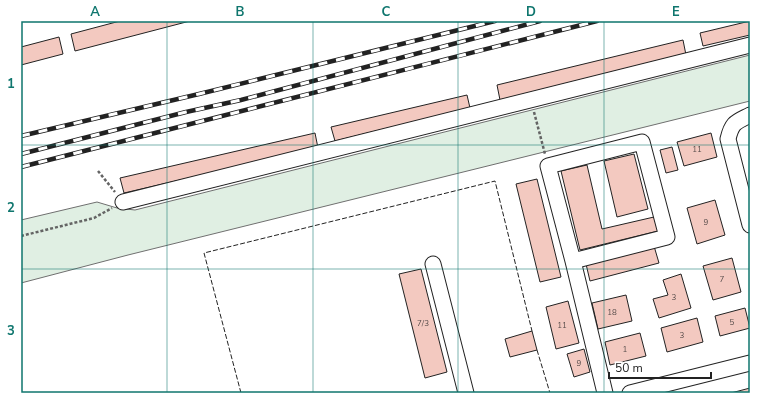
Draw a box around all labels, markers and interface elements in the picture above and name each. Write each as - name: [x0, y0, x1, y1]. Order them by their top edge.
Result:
- text: A: [90, 3, 100, 21]
- text: B: [236, 3, 245, 21]
- text: C: [382, 3, 391, 21]
- text: D: [526, 3, 536, 21]
- text: E: [672, 3, 680, 21]
- text: 1: [7, 75, 15, 93]
- house number: 11: [692, 144, 702, 155]
- text: 2: [7, 199, 15, 217]
- house number: 9: [704, 217, 709, 228]
- house number: 7: [720, 274, 725, 285]
- house number: 3: [672, 292, 677, 303]
- house number: 18: [607, 307, 617, 318]
- house number: 5: [730, 317, 735, 328]
- house number: 7/3: [417, 318, 429, 329]
- house number: 11: [557, 320, 567, 331]
- text: 3: [7, 322, 15, 340]
- house number: 3: [680, 330, 685, 341]
- house number: 1: [623, 344, 628, 355]
- scale bar: [609, 354, 711, 380]
- house number: 9: [577, 358, 582, 369]
- text: 50 m: [615, 360, 643, 376]

